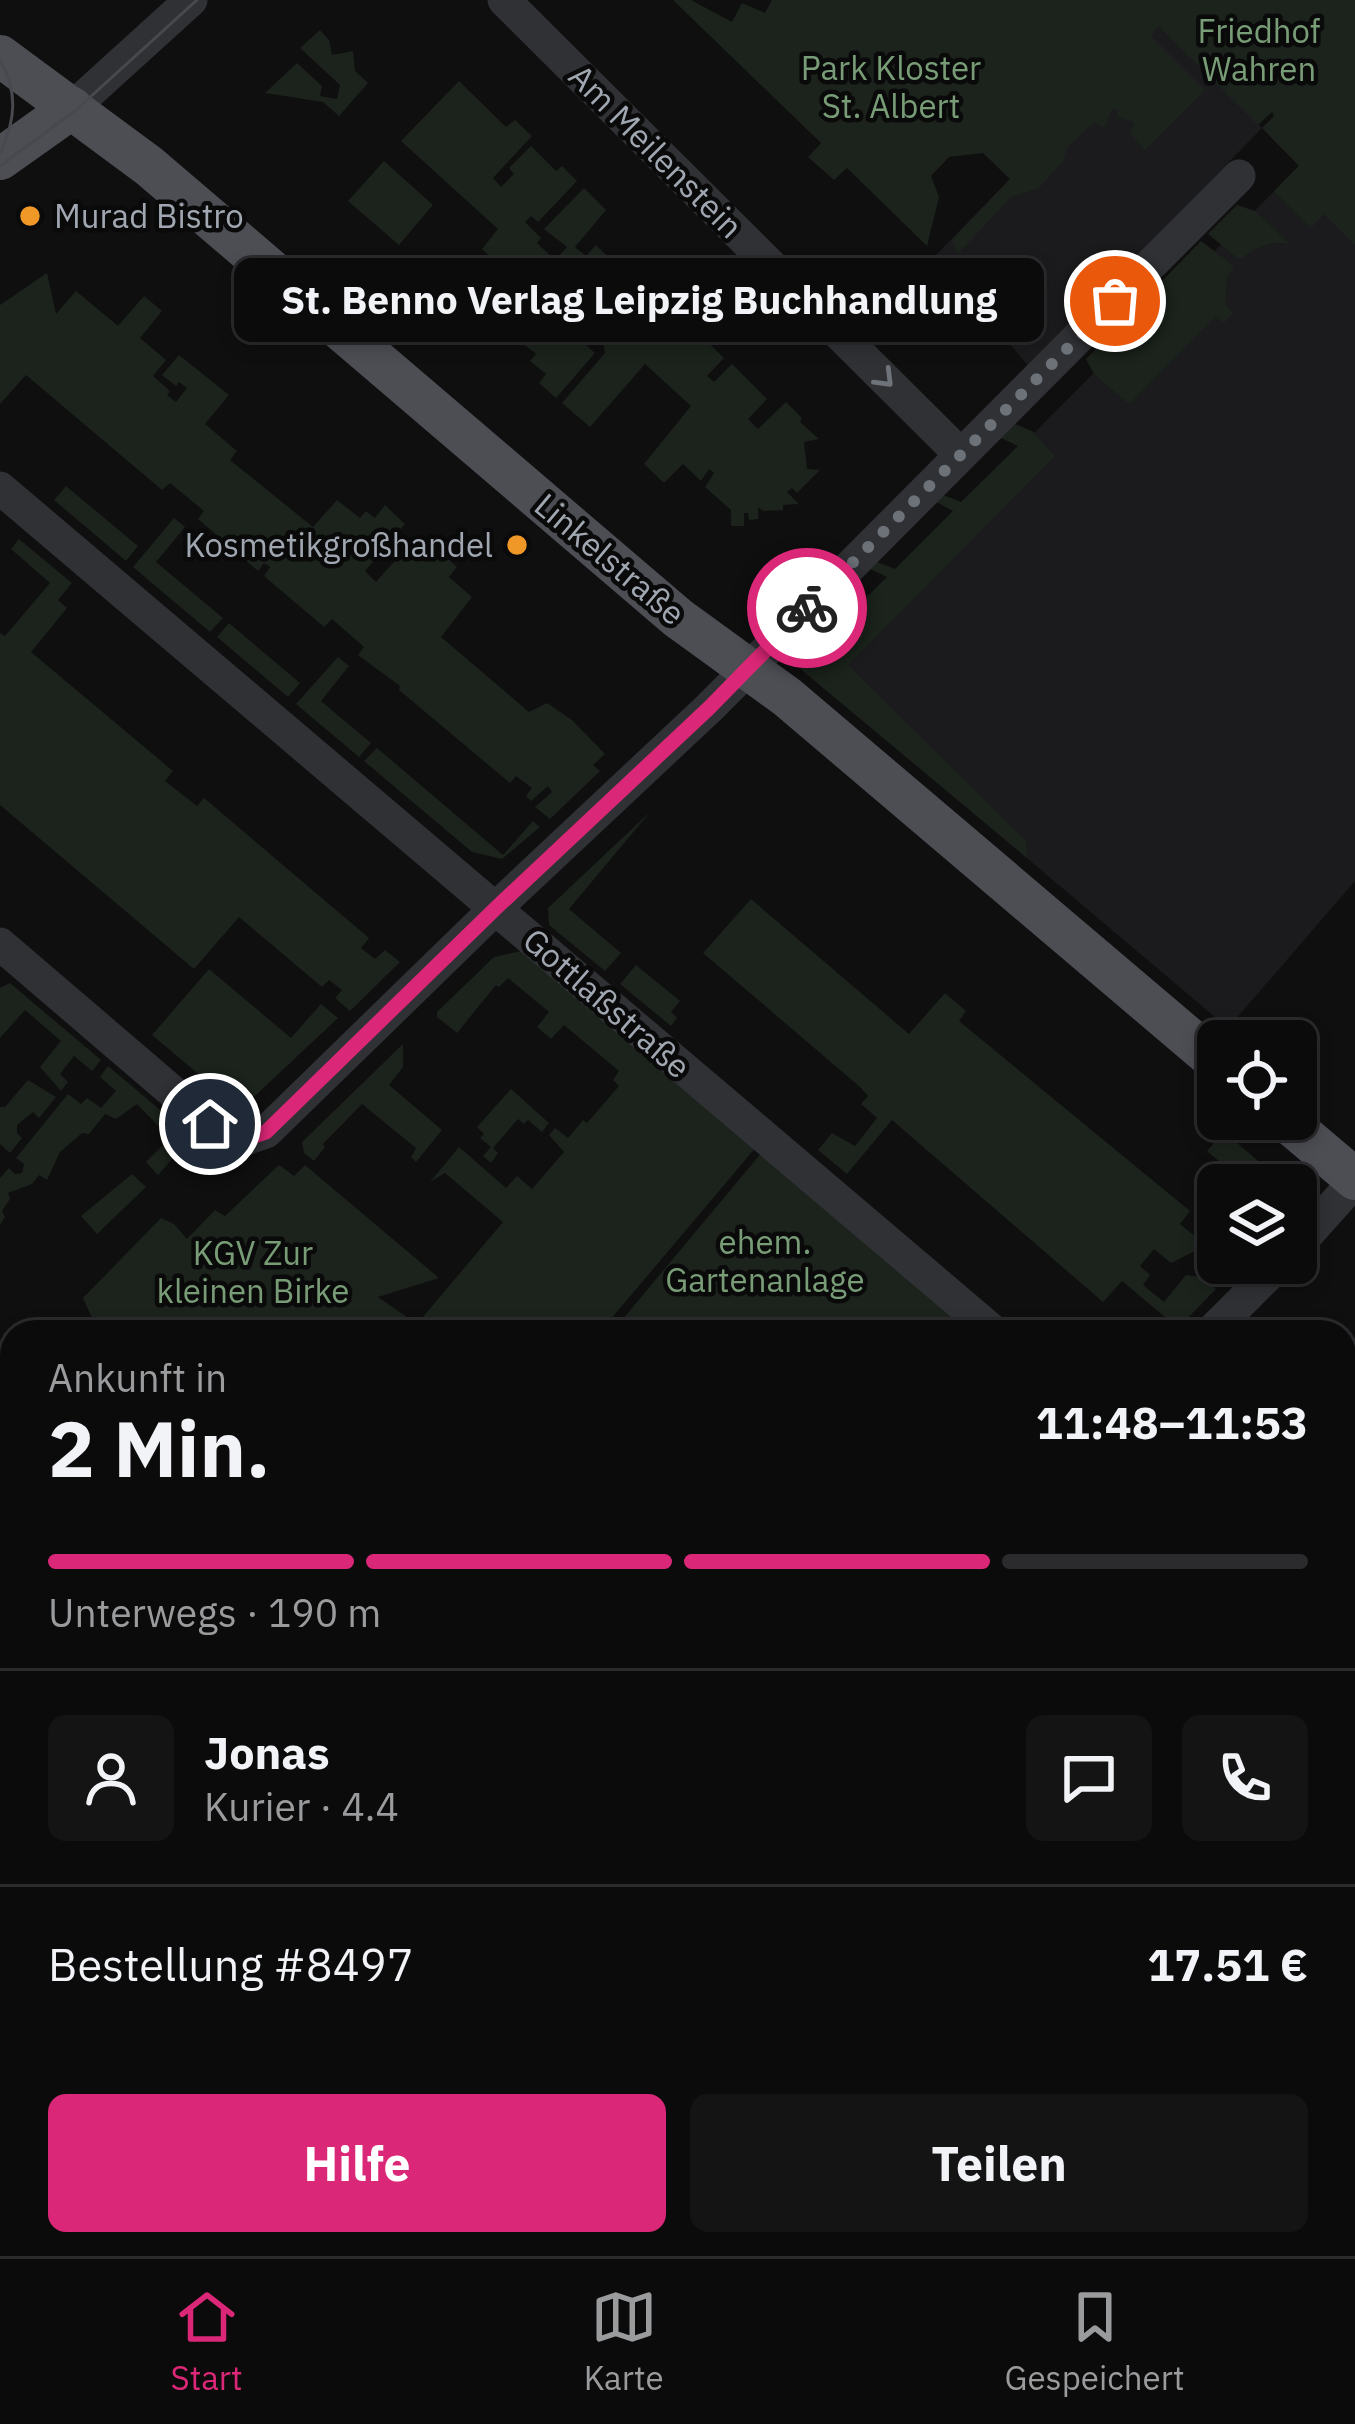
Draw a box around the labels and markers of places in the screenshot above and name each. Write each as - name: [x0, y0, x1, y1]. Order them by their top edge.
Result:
- place label: Murad Bistro: [54, 194, 244, 237]
- marker: Murad Bistro: [17, 203, 43, 229]
- pin: [1064, 250, 1166, 352]
- callout: St. Benno Verlag Leipzig Buchhandlung: [233, 259, 1043, 343]
- place label: Kosmetikgroßhandel: [184, 523, 493, 566]
- marker: Kosmetikgroßhandel: [504, 532, 530, 558]
- pin: [159, 1073, 261, 1175]

